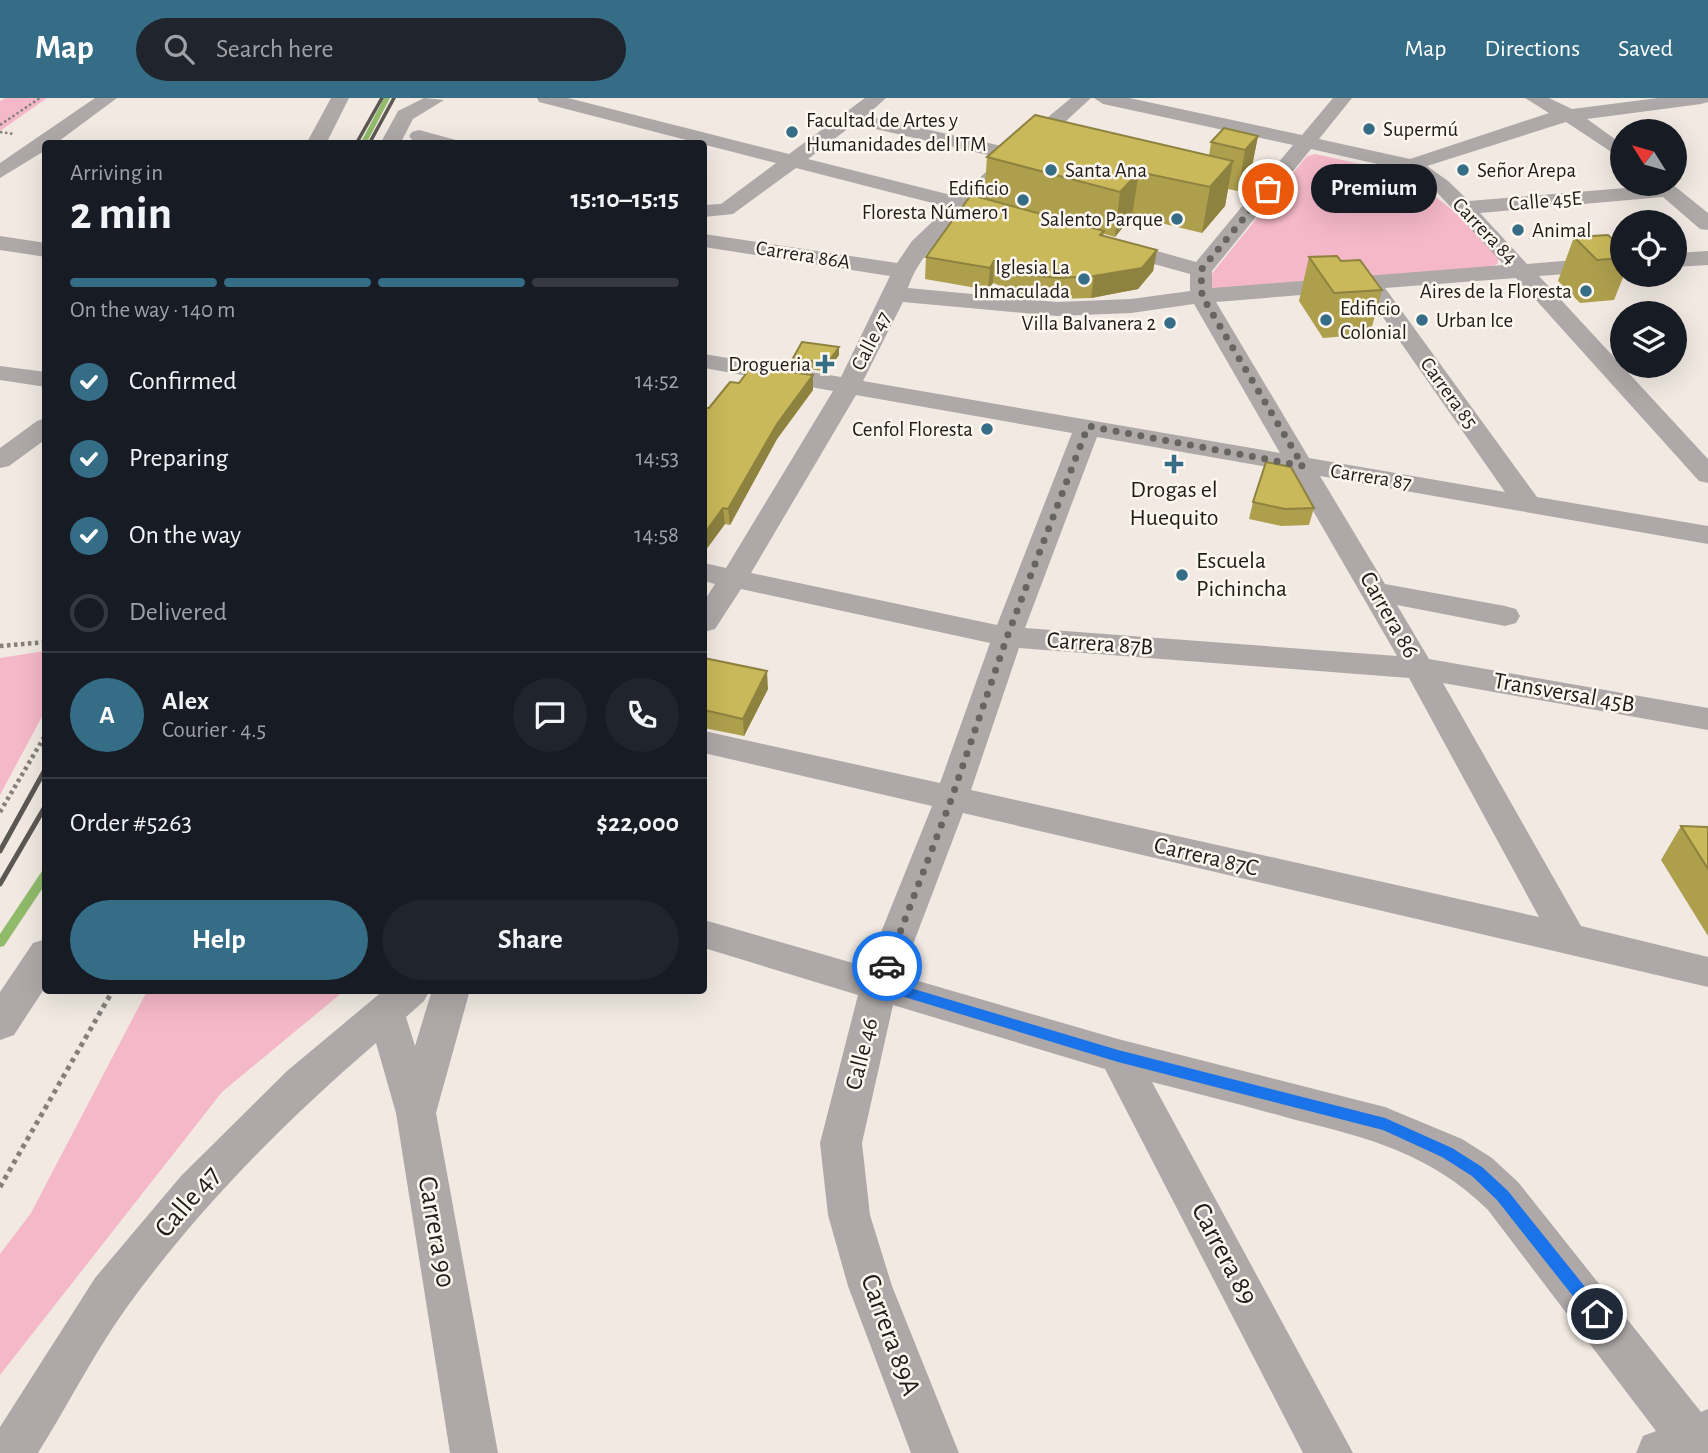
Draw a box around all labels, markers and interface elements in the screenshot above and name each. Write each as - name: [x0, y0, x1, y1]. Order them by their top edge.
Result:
- search box: [136, 18, 626, 81]
- icon: search: [160, 30, 198, 68]
- text: Map: [35, 32, 94, 65]
- text: Search here: [216, 36, 334, 62]
- text: Map: [1404, 37, 1446, 61]
- text: Directions: [1484, 37, 1580, 61]
- text: Saved: [1618, 37, 1673, 61]
- place label: Facultad de Artes y Humanidades del ITM: [806, 110, 987, 155]
- place label: Supermú: [1383, 119, 1459, 140]
- north arrow: [1610, 119, 1687, 196]
- map controls: [1610, 119, 1687, 378]
- marker: Supermú: [1361, 121, 1377, 137]
- marker: Facultad de Artes y Humanidades del ITM: [784, 124, 800, 140]
- pin: [1238, 159, 1298, 219]
- place label: Santa Ana: [1065, 160, 1147, 181]
- place label: Señor Arepa: [1477, 160, 1576, 181]
- text: Arriving in: [70, 162, 163, 185]
- marker: Santa Ana: [1043, 162, 1059, 178]
- marker: Señor Arepa: [1455, 162, 1471, 178]
- callout: Premium: [1310, 164, 1436, 214]
- icon: bag: [1249, 170, 1287, 208]
- text: Premium: [1331, 177, 1417, 200]
- place label: Edificio Floresta Número 1: [862, 178, 1009, 223]
- text: 15:10–15:15: [570, 186, 679, 212]
- street label: Calle 45E: [1508, 187, 1582, 215]
- text: 2 min: [70, 191, 172, 237]
- marker: Edificio Floresta Número 1: [1015, 192, 1031, 208]
- street label: Carrera 84: [1448, 194, 1522, 268]
- place label: Salento Parque: [1040, 209, 1163, 230]
- button: locate: [1610, 210, 1687, 287]
- marker: Salento Parque: [1169, 211, 1185, 227]
- place label: Animal: [1532, 220, 1592, 241]
- marker: Animal: [1510, 222, 1526, 238]
- street label: Carrera 86A: [754, 237, 852, 273]
- place label: Iglesia La Inmaculada: [973, 257, 1070, 302]
- marker: Iglesia La Inmaculada: [1076, 271, 1092, 287]
- place label: Aires de la Floresta: [1420, 281, 1572, 302]
- marker: Aires de la Floresta: [1578, 283, 1594, 299]
- place label: Edificio Colonial: [1340, 298, 1407, 343]
- text: On the way · 140 m: [70, 299, 235, 322]
- button: layers: [1610, 301, 1687, 378]
- street label: Calle 47: [847, 308, 895, 374]
- place label: Urban Ice: [1436, 310, 1513, 331]
- marker: Edificio Colonial: [1318, 312, 1334, 328]
- marker: Urban Ice: [1414, 312, 1430, 328]
- place label: Villa Balvanera 2: [1022, 313, 1156, 334]
- marker: Villa Balvanera 2: [1162, 315, 1178, 331]
- place label: Drogueria: [728, 354, 811, 375]
- street label: Carrera 85: [1416, 354, 1482, 432]
- marker: Drogueria: [817, 356, 833, 372]
- icon: check: [70, 363, 108, 401]
- text: Confirmed: [129, 368, 237, 394]
- text: 14:52: [635, 370, 679, 393]
- place label: Cenfol Floresta: [852, 419, 973, 440]
- marker: Cenfol Floresta: [979, 421, 995, 437]
- icon: check: [70, 440, 108, 478]
- text: Preparing: [129, 445, 228, 471]
- text: 14:53: [636, 447, 679, 470]
- marker: Drogas el Huequito: [1166, 456, 1182, 472]
- street label: Carrera 87: [1329, 460, 1413, 494]
- place label: Drogas el Huequito: [1130, 478, 1218, 530]
- icon: check: [70, 517, 108, 555]
- text: On the way: [129, 522, 241, 548]
- text: 14:58: [634, 524, 679, 547]
- place label: Escuela Pichincha: [1196, 549, 1287, 601]
- marker: Escuela Pichincha: [1174, 567, 1190, 583]
- street label: Carrera 86: [1355, 568, 1423, 662]
- text: Delivered: [129, 599, 227, 625]
- street label: Carrera 87B: [1046, 628, 1154, 660]
- street label: Transversal 45B: [1492, 669, 1636, 717]
- button: chat: [513, 678, 587, 752]
- button: phone: [605, 678, 679, 752]
- text: Alex: [162, 688, 209, 714]
- text: A: [99, 702, 115, 728]
- text: Courier · 4.5: [162, 719, 266, 742]
- text: Order #5263: [70, 810, 192, 836]
- text: $22,000: [596, 810, 679, 836]
- street label: Carrera 87C: [1152, 833, 1260, 881]
- button: Help: [70, 900, 368, 980]
- button: Share: [382, 900, 679, 980]
- courier: [852, 931, 922, 1001]
- icon: car: [868, 947, 906, 985]
- street label: Calle 46: [841, 1016, 883, 1092]
- street label: Calle 47: [150, 1161, 226, 1243]
- street label: Carrera 90: [412, 1174, 460, 1290]
- street label: Carrera 89: [1186, 1198, 1262, 1310]
- street label: Carrera 89A: [855, 1270, 925, 1400]
- pin: [1567, 1284, 1627, 1344]
- icon: home: [1578, 1295, 1616, 1333]

